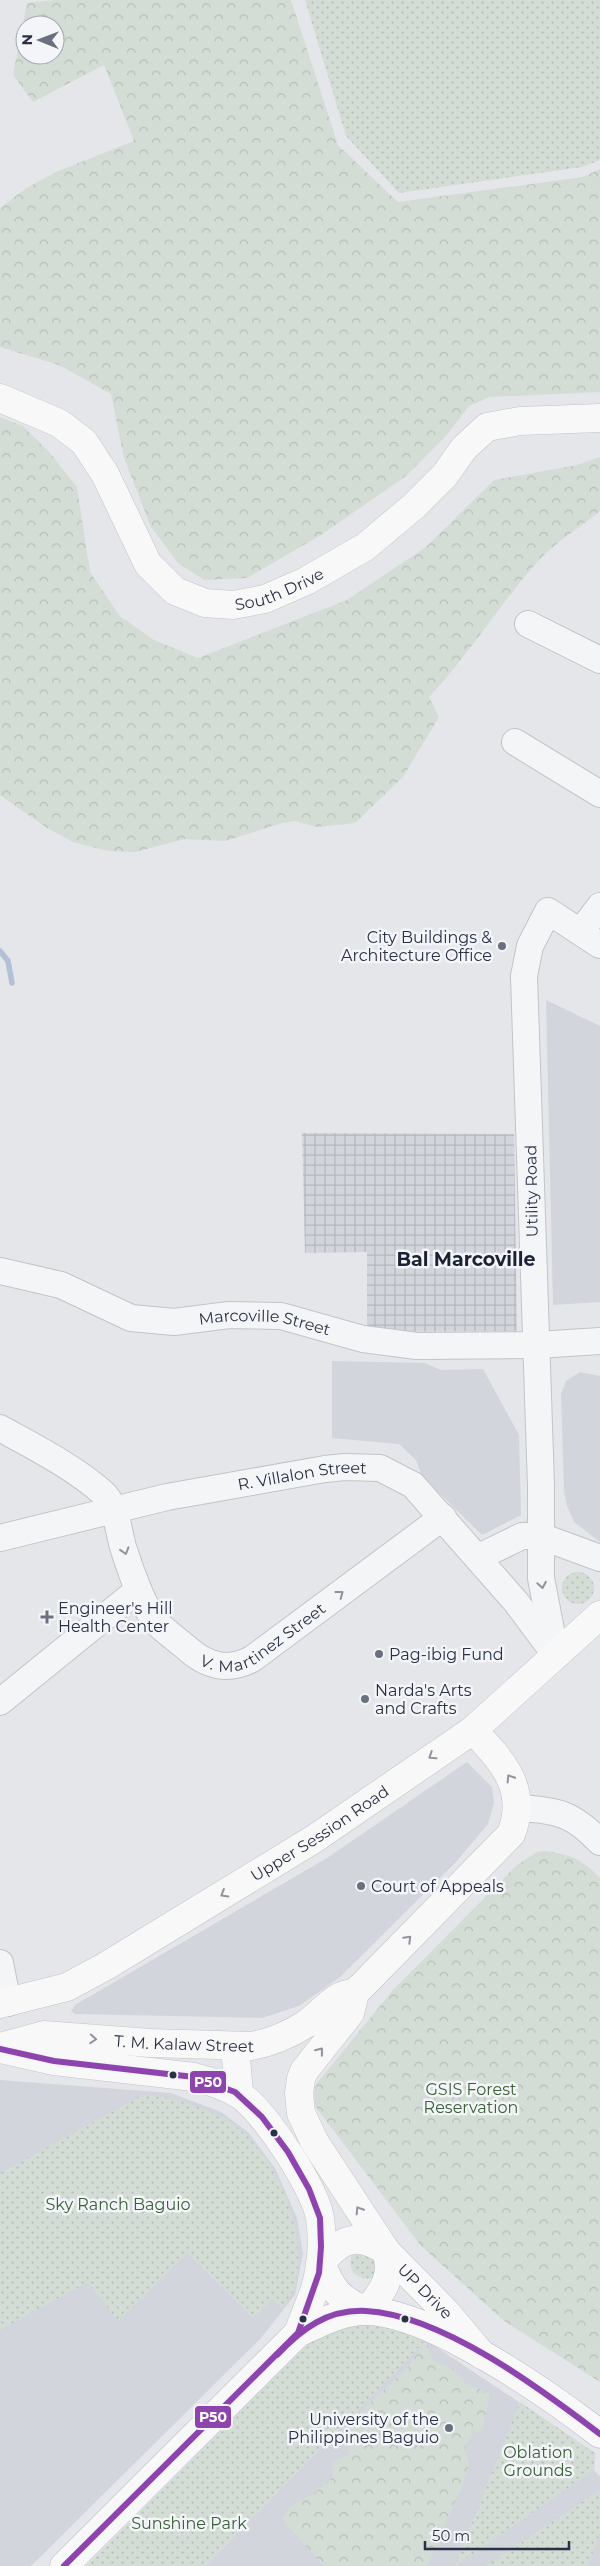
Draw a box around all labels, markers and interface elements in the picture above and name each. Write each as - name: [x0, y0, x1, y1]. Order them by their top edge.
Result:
- north arrow: [15, 15, 65, 65]
- text: N: [18, 34, 36, 46]
- street label: South Drive: [233, 564, 327, 614]
- place label: City Buildings & Architecture Office: [341, 928, 492, 965]
- marker: City Buildings & Architecture Office: [496, 940, 508, 952]
- street label: Utility Road: [521, 1145, 542, 1237]
- district label: Bal Marcoville: [396, 1248, 536, 1271]
- street label: Marcoville Street: [198, 1306, 333, 1340]
- street label: R. Villalon Street: [236, 1458, 367, 1494]
- one-way arrow: [119, 1546, 129, 1554]
- one-way arrow: [537, 1580, 547, 1589]
- one-way arrow: [334, 1591, 343, 1599]
- place label: Engineer's Hill Health Center: [58, 1599, 173, 1636]
- street label: V. Martinez Street: [197, 1599, 329, 1676]
- marker: Engineer's Hill Health Center: [40, 1610, 54, 1624]
- place label: Pag-ibig Fund: [389, 1645, 504, 1664]
- marker: Pag-ibig Fund: [373, 1648, 385, 1660]
- place label: Narda's Arts and Crafts: [375, 1681, 472, 1718]
- marker: Narda's Arts and Crafts: [359, 1693, 371, 1705]
- one-way arrow: [428, 1750, 437, 1760]
- one-way arrow: [507, 1774, 516, 1783]
- street label: Upper Session Road: [247, 1782, 393, 1885]
- place label: Court of Appeals: [371, 1877, 504, 1896]
- marker: Court of Appeals: [355, 1880, 367, 1892]
- one-way arrow: [220, 1888, 229, 1898]
- one-way arrow: [402, 1936, 411, 1945]
- street label: T. M. Kalaw Street: [113, 2031, 255, 2056]
- one-way arrow: [89, 2033, 97, 2044]
- one-way arrow: [314, 2048, 322, 2057]
- unlabelled marker: [168, 2070, 178, 2080]
- line badge: P50: [189, 2070, 227, 2094]
- text: P50: [194, 2073, 222, 2091]
- park label: GSIS Forest Reservation: [424, 2080, 518, 2117]
- unlabelled marker: [269, 2128, 279, 2138]
- park label: Sky Ranch Baguio: [45, 2195, 191, 2214]
- one-way arrow: [356, 2207, 366, 2216]
- street label: UP Drive: [394, 2260, 457, 2323]
- unlabelled marker: [298, 2314, 308, 2324]
- unlabelled marker: [400, 2314, 410, 2324]
- line badge: P50: [194, 2405, 232, 2429]
- text: P50: [199, 2408, 227, 2426]
- place label: University of the Philippines Baguio: [288, 2410, 439, 2447]
- marker: University of the Philippines Baguio: [443, 2422, 455, 2434]
- park label: Oblation Grounds: [503, 2443, 573, 2480]
- park label: Sunshine Park: [131, 2514, 247, 2533]
- scale bar: [425, 2518, 569, 2550]
- text: 50 m: [432, 2526, 470, 2545]

